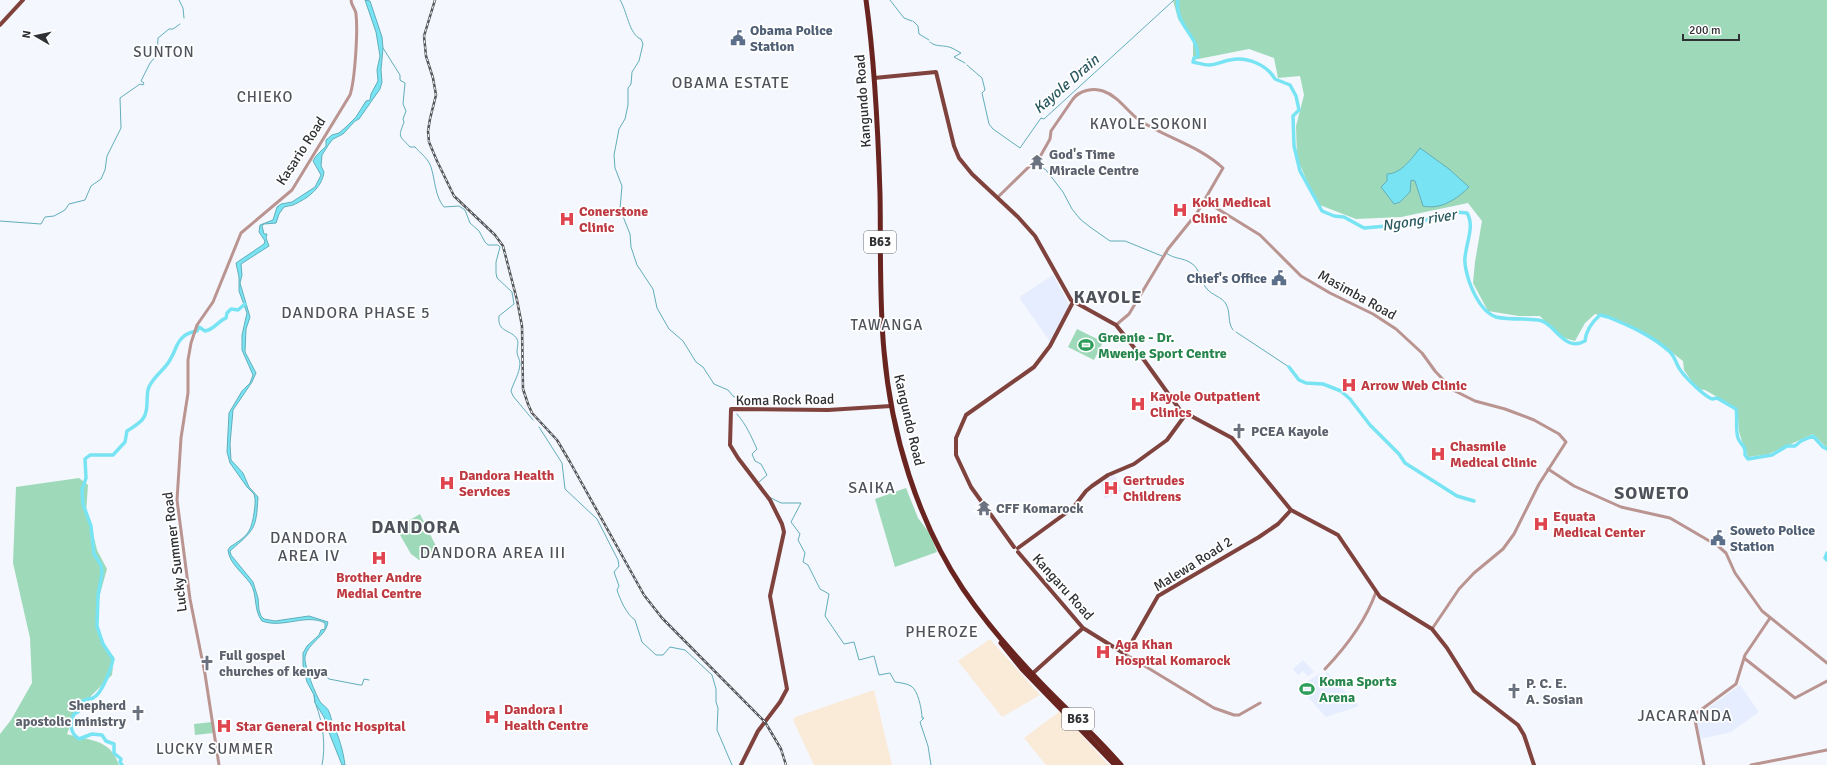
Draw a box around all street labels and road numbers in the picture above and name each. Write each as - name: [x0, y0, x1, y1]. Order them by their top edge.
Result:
- street label: Kangundo Road: [851, 54, 875, 148]
- street label: Kasario Road: [273, 114, 329, 188]
- road number: B63: [864, 231, 896, 253]
- street label: Masimba Road: [1315, 266, 1399, 324]
- street label: Kangundo Road: [890, 373, 928, 467]
- street label: Koma Rock Road: [735, 391, 835, 409]
- street label: Lucky Summer Road: [159, 491, 191, 613]
- street label: Malewa Road 2: [1150, 533, 1236, 595]
- street label: Kangaru Road: [1029, 550, 1097, 624]
- road number: B63: [1062, 708, 1094, 730]

